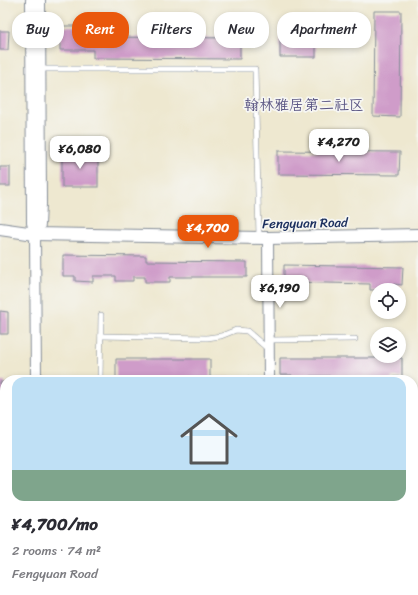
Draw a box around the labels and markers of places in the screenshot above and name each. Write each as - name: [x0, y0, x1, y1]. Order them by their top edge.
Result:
- pin: ¥4,270: [306, 129, 372, 163]
- pin: ¥6,080: [47, 136, 113, 170]
- pin: ¥4,700: [175, 215, 241, 249]
- pin: ¥6,190: [247, 275, 313, 309]

